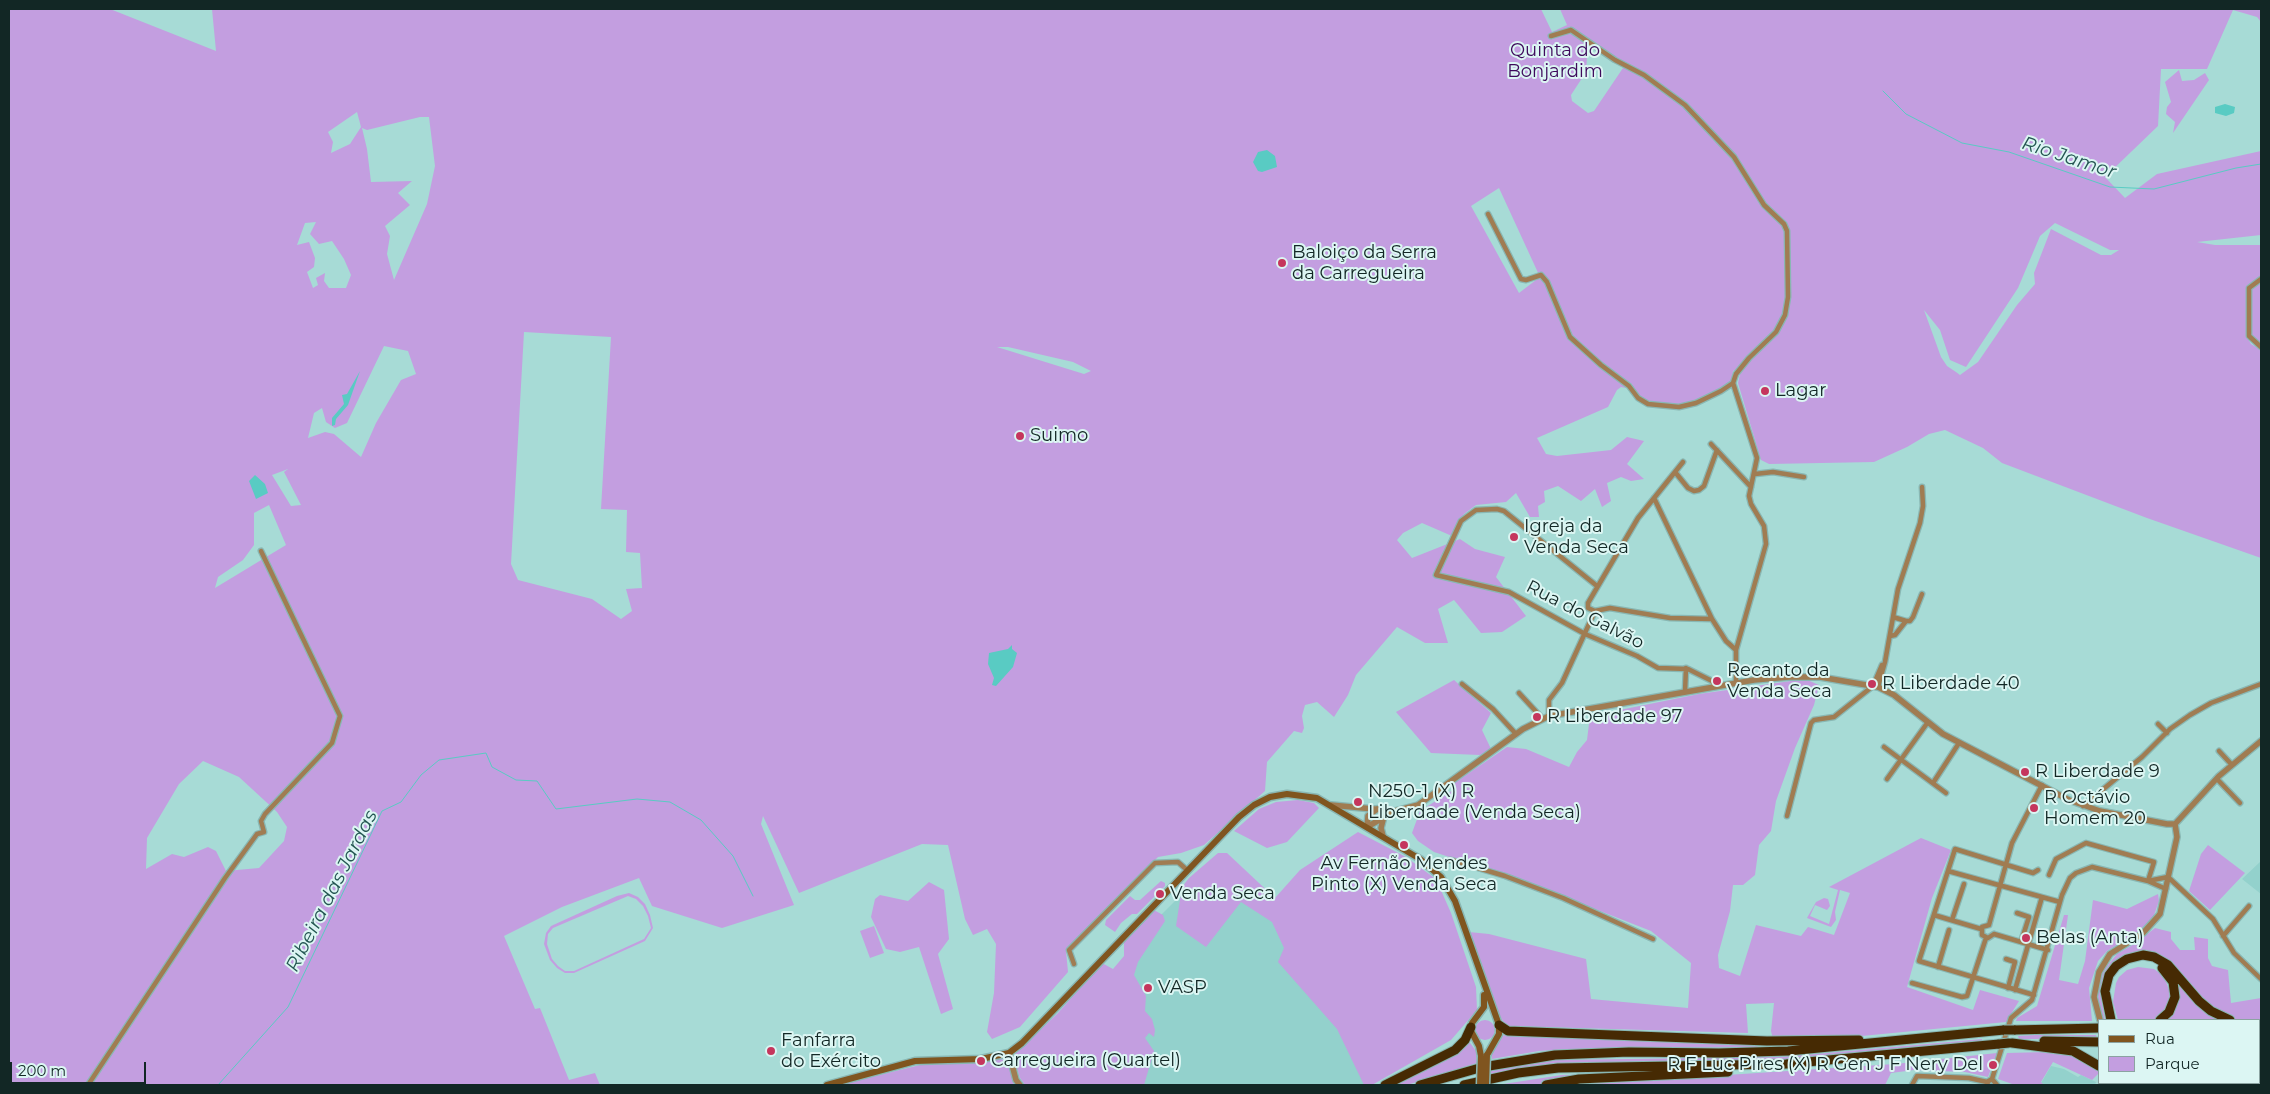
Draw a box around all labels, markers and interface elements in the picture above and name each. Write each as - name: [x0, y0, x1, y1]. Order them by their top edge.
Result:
- park label: Quinta do Bonjardim: [1507, 40, 1603, 82]
- water label: Rio Jamor: [2019, 132, 2119, 184]
- place label: Baloiço da Serra da Carregueira: [1292, 242, 1437, 284]
- marker: Baloiço da Serra da Carregueira: [1276, 257, 1288, 269]
- place label: Lagar: [1775, 380, 1826, 402]
- marker: Lagar: [1759, 385, 1771, 397]
- place label: Suimo: [1030, 425, 1088, 447]
- marker: Suimo: [1014, 430, 1026, 442]
- place label: Igreja da Venda Seca: [1524, 516, 1629, 558]
- marker: Igreja da Venda Seca: [1508, 531, 1520, 543]
- street label: Rua do Galvão: [1522, 576, 1648, 654]
- place label: Recanto da Venda Seca: [1727, 660, 1832, 702]
- place label: R Liberdade 40: [1882, 673, 2020, 695]
- marker: Recanto da Venda Seca: [1711, 675, 1723, 687]
- marker: R Liberdade 40: [1866, 678, 1878, 690]
- place label: R Liberdade 97: [1547, 706, 1682, 728]
- marker: R Liberdade 97: [1531, 711, 1543, 723]
- place label: R Liberdade 9: [2035, 761, 2160, 783]
- marker: R Liberdade 9: [2019, 766, 2031, 778]
- place label: N250-1 (X) R Liberdade (Venda Seca): [1368, 781, 1581, 824]
- place label: R Octávio Homem 20: [2044, 787, 2146, 830]
- marker: N250-1 (X) R Liberdade (Venda Seca): [1352, 796, 1364, 808]
- marker: R Octávio Homem 20: [2028, 802, 2040, 814]
- water label: Ribeira das Jardas: [281, 806, 383, 976]
- marker: Av Fernão Mendes Pinto (X) Venda Seca: [1398, 839, 1410, 851]
- place label: Av Fernão Mendes Pinto (X) Venda Seca: [1311, 853, 1497, 896]
- place label: Venda Seca: [1170, 883, 1275, 905]
- marker: Venda Seca: [1154, 888, 1166, 900]
- place label: Belas (Anta): [2036, 927, 2144, 949]
- marker: Belas (Anta): [2020, 932, 2032, 944]
- place label: VASP: [1158, 977, 1207, 999]
- marker: VASP: [1142, 982, 1154, 994]
- legend: [2098, 1019, 2260, 1084]
- text: Rua: [2145, 1029, 2175, 1048]
- place label: Fanfarra do Exército: [781, 1030, 881, 1072]
- marker: Fanfarra do Exército: [765, 1045, 777, 1057]
- place label: Carregueira (Quartel): [991, 1050, 1181, 1072]
- scale bar: [12, 1052, 149, 1084]
- place label: R F Luc Pires (X) R Gen J F Nery Del: [1667, 1054, 1983, 1076]
- text: Parque: [2145, 1054, 2200, 1073]
- marker: Carregueira (Quartel): [975, 1055, 987, 1067]
- marker: R F Luc Pires (X) R Gen J F Nery Del: [1987, 1059, 1999, 1071]
- text: 200 m: [18, 1061, 66, 1080]

